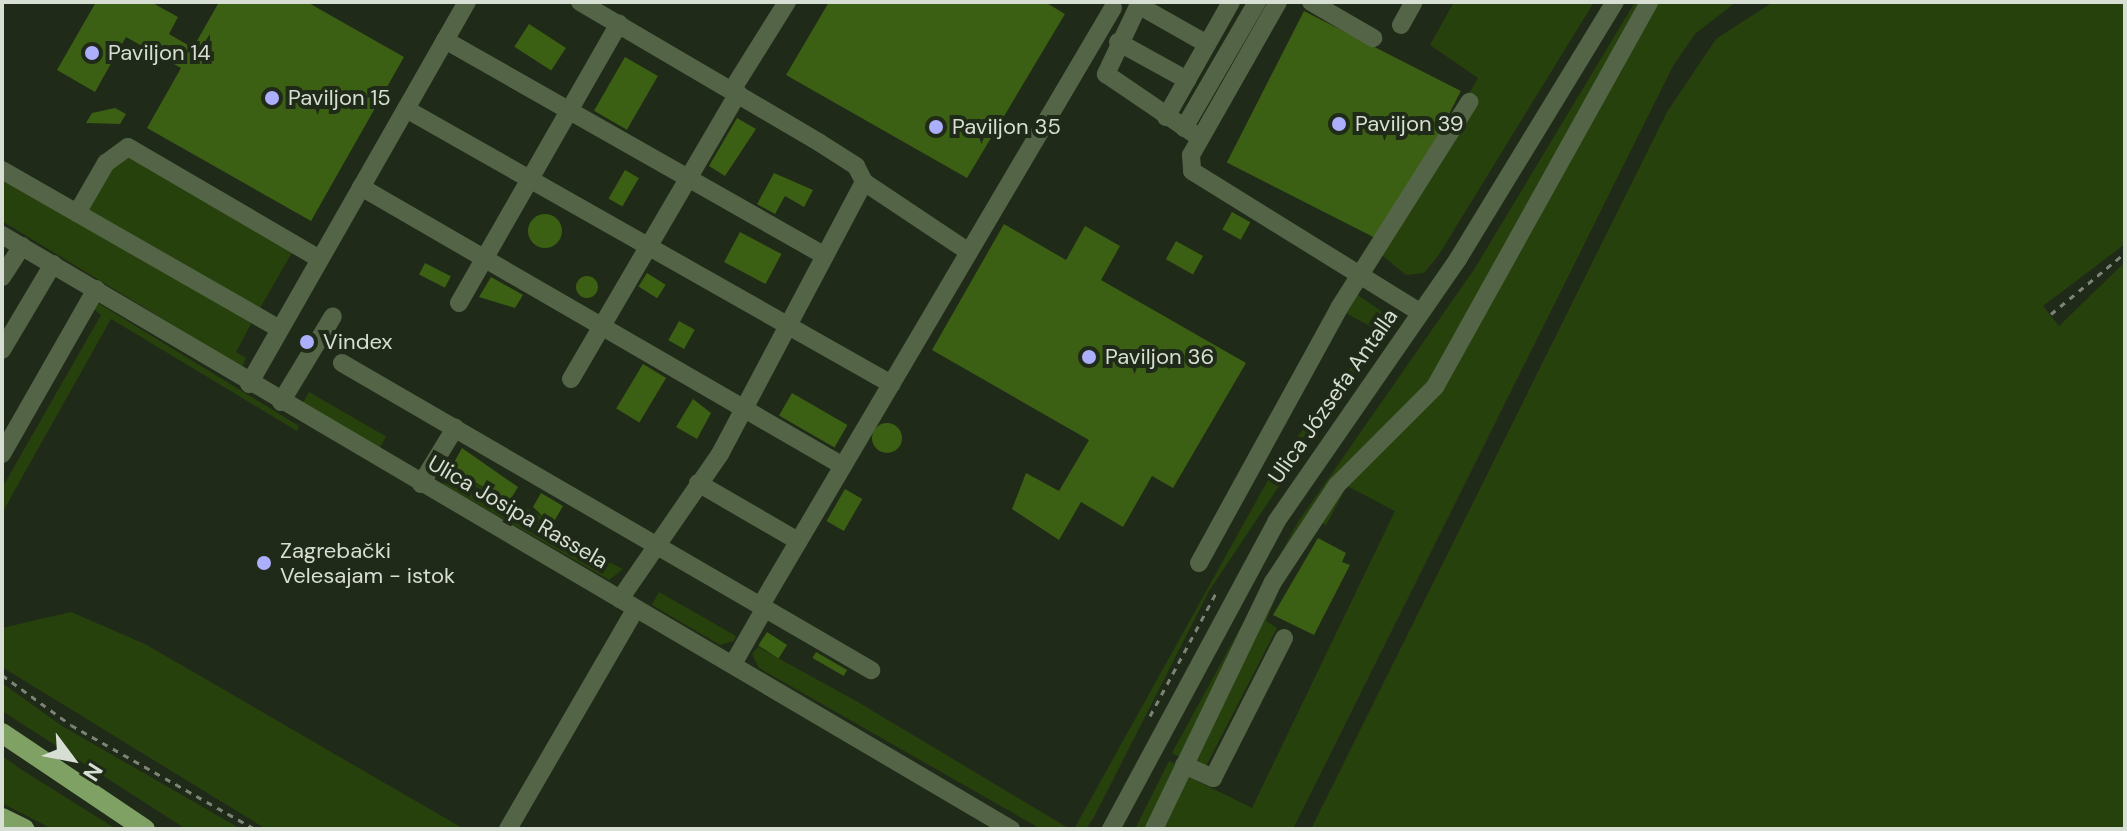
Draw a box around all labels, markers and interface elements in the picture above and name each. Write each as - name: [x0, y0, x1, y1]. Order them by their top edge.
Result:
- place label: Paviljon 14: [108, 40, 211, 66]
- marker: Paviljon 14: [83, 44, 101, 62]
- place label: Paviljon 15: [288, 85, 391, 111]
- marker: Paviljon 15: [263, 89, 281, 107]
- place label: Paviljon 39: [1355, 111, 1464, 137]
- place label: Paviljon 35: [952, 114, 1061, 140]
- marker: Paviljon 39: [1330, 115, 1348, 133]
- marker: Paviljon 35: [927, 118, 945, 136]
- street label: Ulica Józsefa Antalla: [1263, 304, 1403, 488]
- place label: Vindex: [323, 329, 392, 355]
- marker: Vindex: [298, 333, 316, 351]
- place label: Paviljon 36: [1105, 344, 1214, 370]
- marker: Paviljon 36: [1080, 348, 1098, 366]
- street label: Ulica Josipa Rassela: [423, 450, 613, 574]
- place label: Zagrebački Velesajam - istok: [280, 537, 455, 588]
- marker: Zagrebački Velesajam - istok: [255, 554, 273, 572]
- north arrow: [32, 719, 112, 799]
- text: N: [76, 757, 109, 786]

